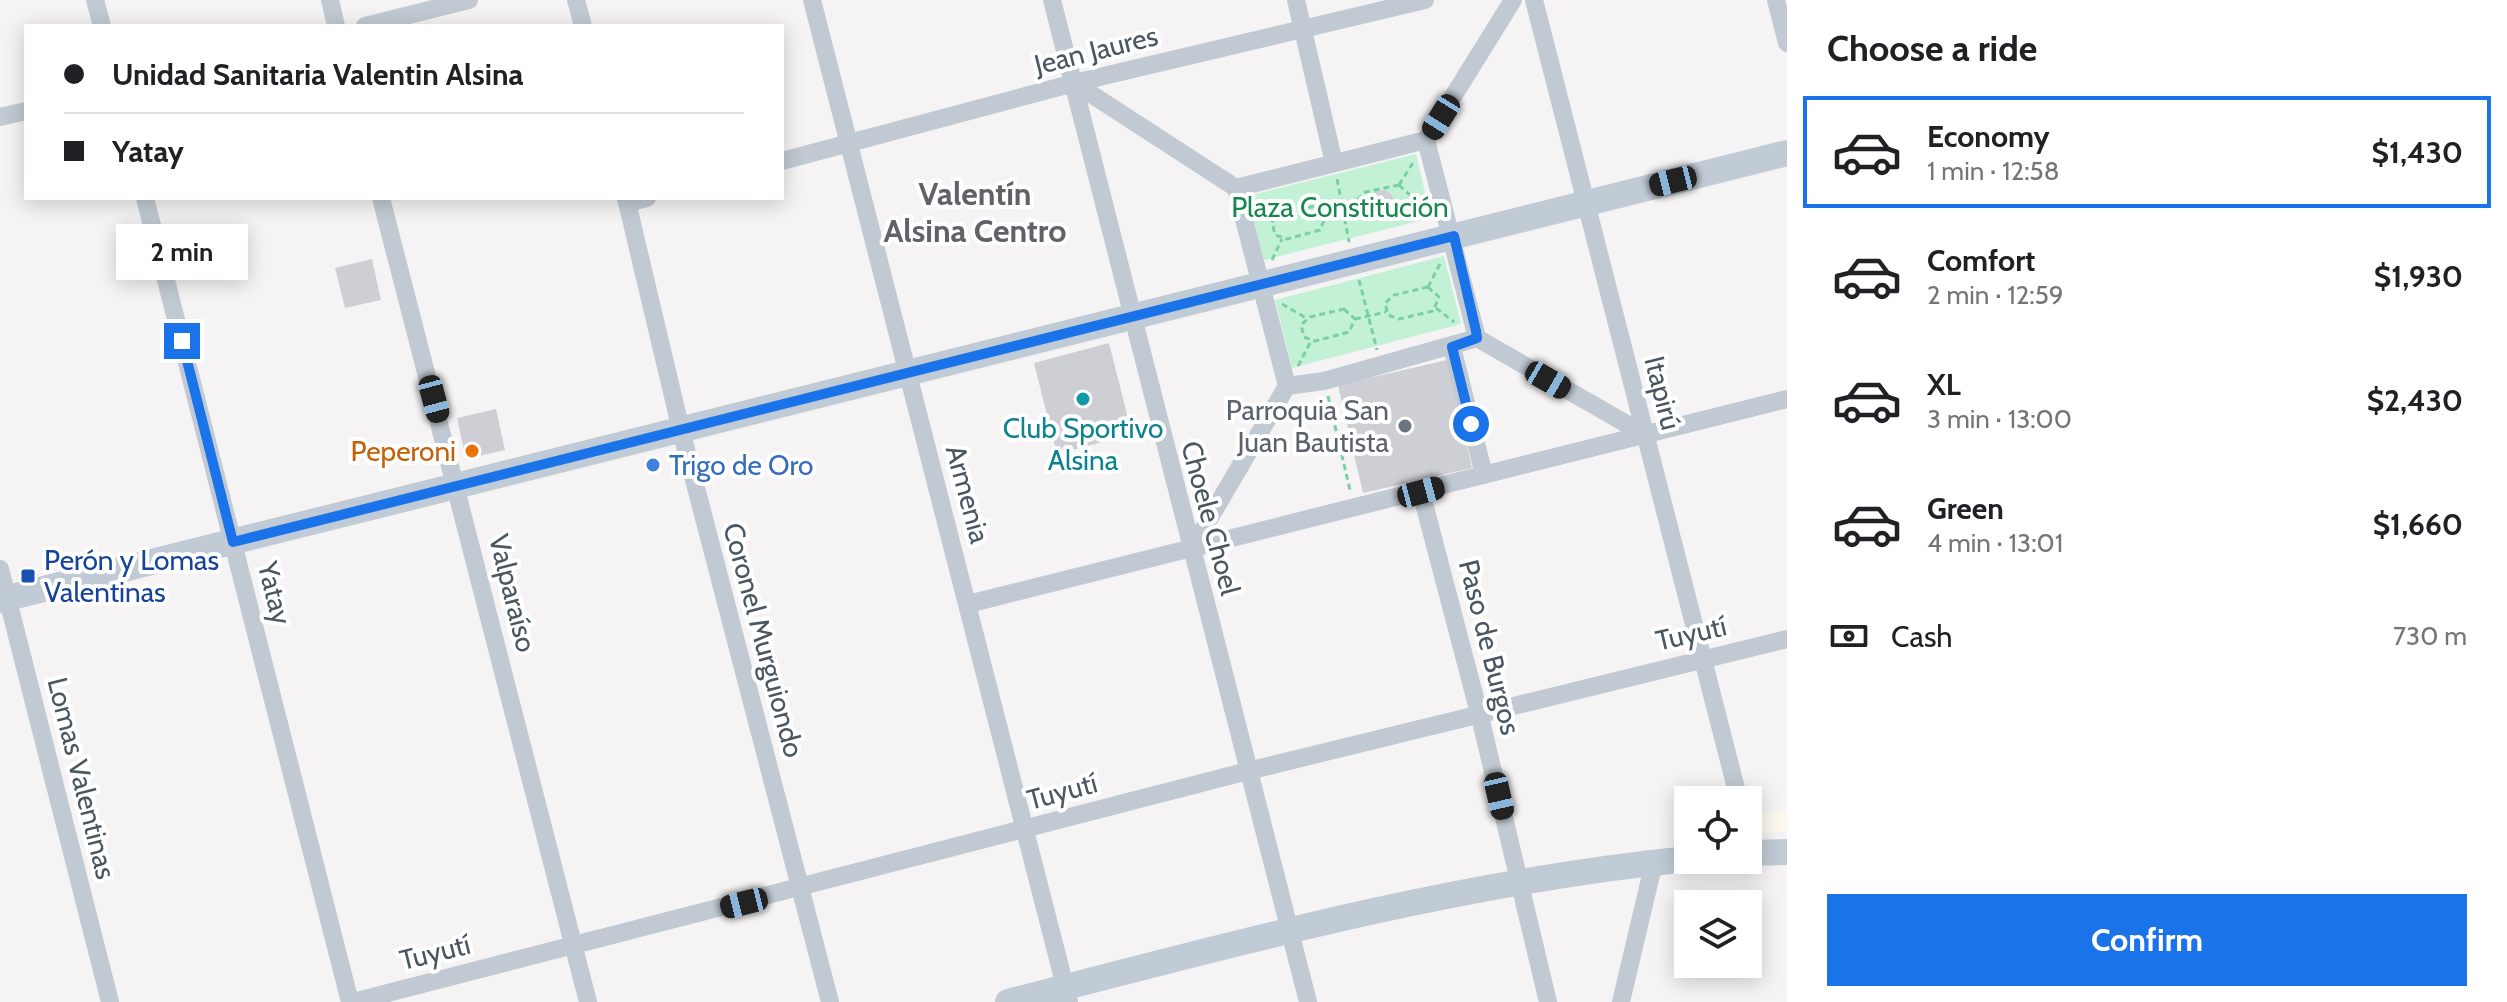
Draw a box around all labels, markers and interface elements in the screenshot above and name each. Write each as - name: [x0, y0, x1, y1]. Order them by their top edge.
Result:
- street label: Jean Jaures: [1030, 18, 1161, 82]
- text: Choose a ride: [1827, 26, 2037, 70]
- text: Unidad Sanitaria Valentin Alsina: [112, 56, 523, 93]
- car: [1418, 90, 1464, 144]
- icon: car: [1831, 116, 1903, 188]
- text: Economy: [1927, 118, 2050, 155]
- text: Yatay: [112, 133, 184, 170]
- text: $1,430: [2372, 134, 2463, 171]
- text: 1 min · 12:58: [1927, 155, 2059, 187]
- car: [1647, 164, 1699, 198]
- district label: Valentín Alsina Centro: [884, 174, 1066, 250]
- park label: Plaza Constitución: [1231, 190, 1449, 224]
- callout: 2 min: [116, 225, 248, 281]
- text: 2 min: [151, 236, 213, 268]
- icon: car: [1831, 240, 1903, 312]
- text: Comfort: [1927, 242, 2035, 279]
- text: $1,930: [2374, 258, 2463, 295]
- text: 2 min · 12:59: [1927, 279, 2064, 311]
- route end: [164, 323, 200, 359]
- street label: Itapirú: [1637, 353, 1689, 433]
- car: [1521, 358, 1575, 402]
- icon: car: [1831, 364, 1903, 436]
- text: XL: [1927, 366, 1961, 403]
- car: [416, 373, 452, 425]
- text: $2,430: [2367, 382, 2463, 419]
- marker: Club Sportivo Alsina: [1074, 390, 1092, 408]
- place label: Parroquia San Juan Bautista: [1226, 393, 1390, 459]
- text: 3 min · 13:00: [1927, 403, 2072, 435]
- route start: [1453, 406, 1489, 442]
- place label: Club Sportivo Alsina: [1003, 411, 1163, 477]
- marker: Parroquia San Juan Bautista: [1396, 417, 1414, 435]
- place label: Peperoni: [351, 434, 456, 468]
- street label: Choele Choel: [1174, 437, 1248, 599]
- street label: Armenia: [939, 441, 998, 547]
- marker: Peperoni: [463, 442, 481, 460]
- place label: Trigo de Oro: [669, 448, 813, 482]
- marker: Trigo de Oro: [644, 456, 662, 474]
- car: [1395, 474, 1447, 510]
- icon: car: [1831, 488, 1903, 560]
- text: Green: [1927, 490, 2004, 527]
- text: $1,660: [2373, 506, 2463, 543]
- street label: Coronel Murguiondo: [716, 519, 812, 761]
- text: 4 min · 13:01: [1927, 527, 2063, 559]
- street label: Valparaíso: [482, 531, 544, 655]
- place label: Perón y Lomas Valentinas: [44, 543, 219, 609]
- street label: Paso de Burgos: [1452, 556, 1528, 738]
- street label: Yatay: [251, 557, 299, 628]
- marker: Perón y Lomas Valentinas: [19, 567, 37, 585]
- street label: Tuyutí: [1652, 608, 1730, 658]
- icon: cash: [1827, 614, 1871, 658]
- text: Cash: [1891, 618, 1953, 655]
- text: 730 m: [2393, 620, 2467, 652]
- street label: Lomas Valentinas: [40, 674, 124, 882]
- street label: Tuyutí: [1023, 765, 1101, 817]
- car: [1482, 770, 1516, 822]
- map controls: [1674, 786, 1762, 978]
- button: locate: [1674, 786, 1762, 874]
- car: [718, 886, 770, 920]
- button: layers: [1674, 890, 1762, 978]
- button: Confirm: [1827, 894, 2467, 986]
- street label: Tuyutí: [396, 927, 474, 977]

